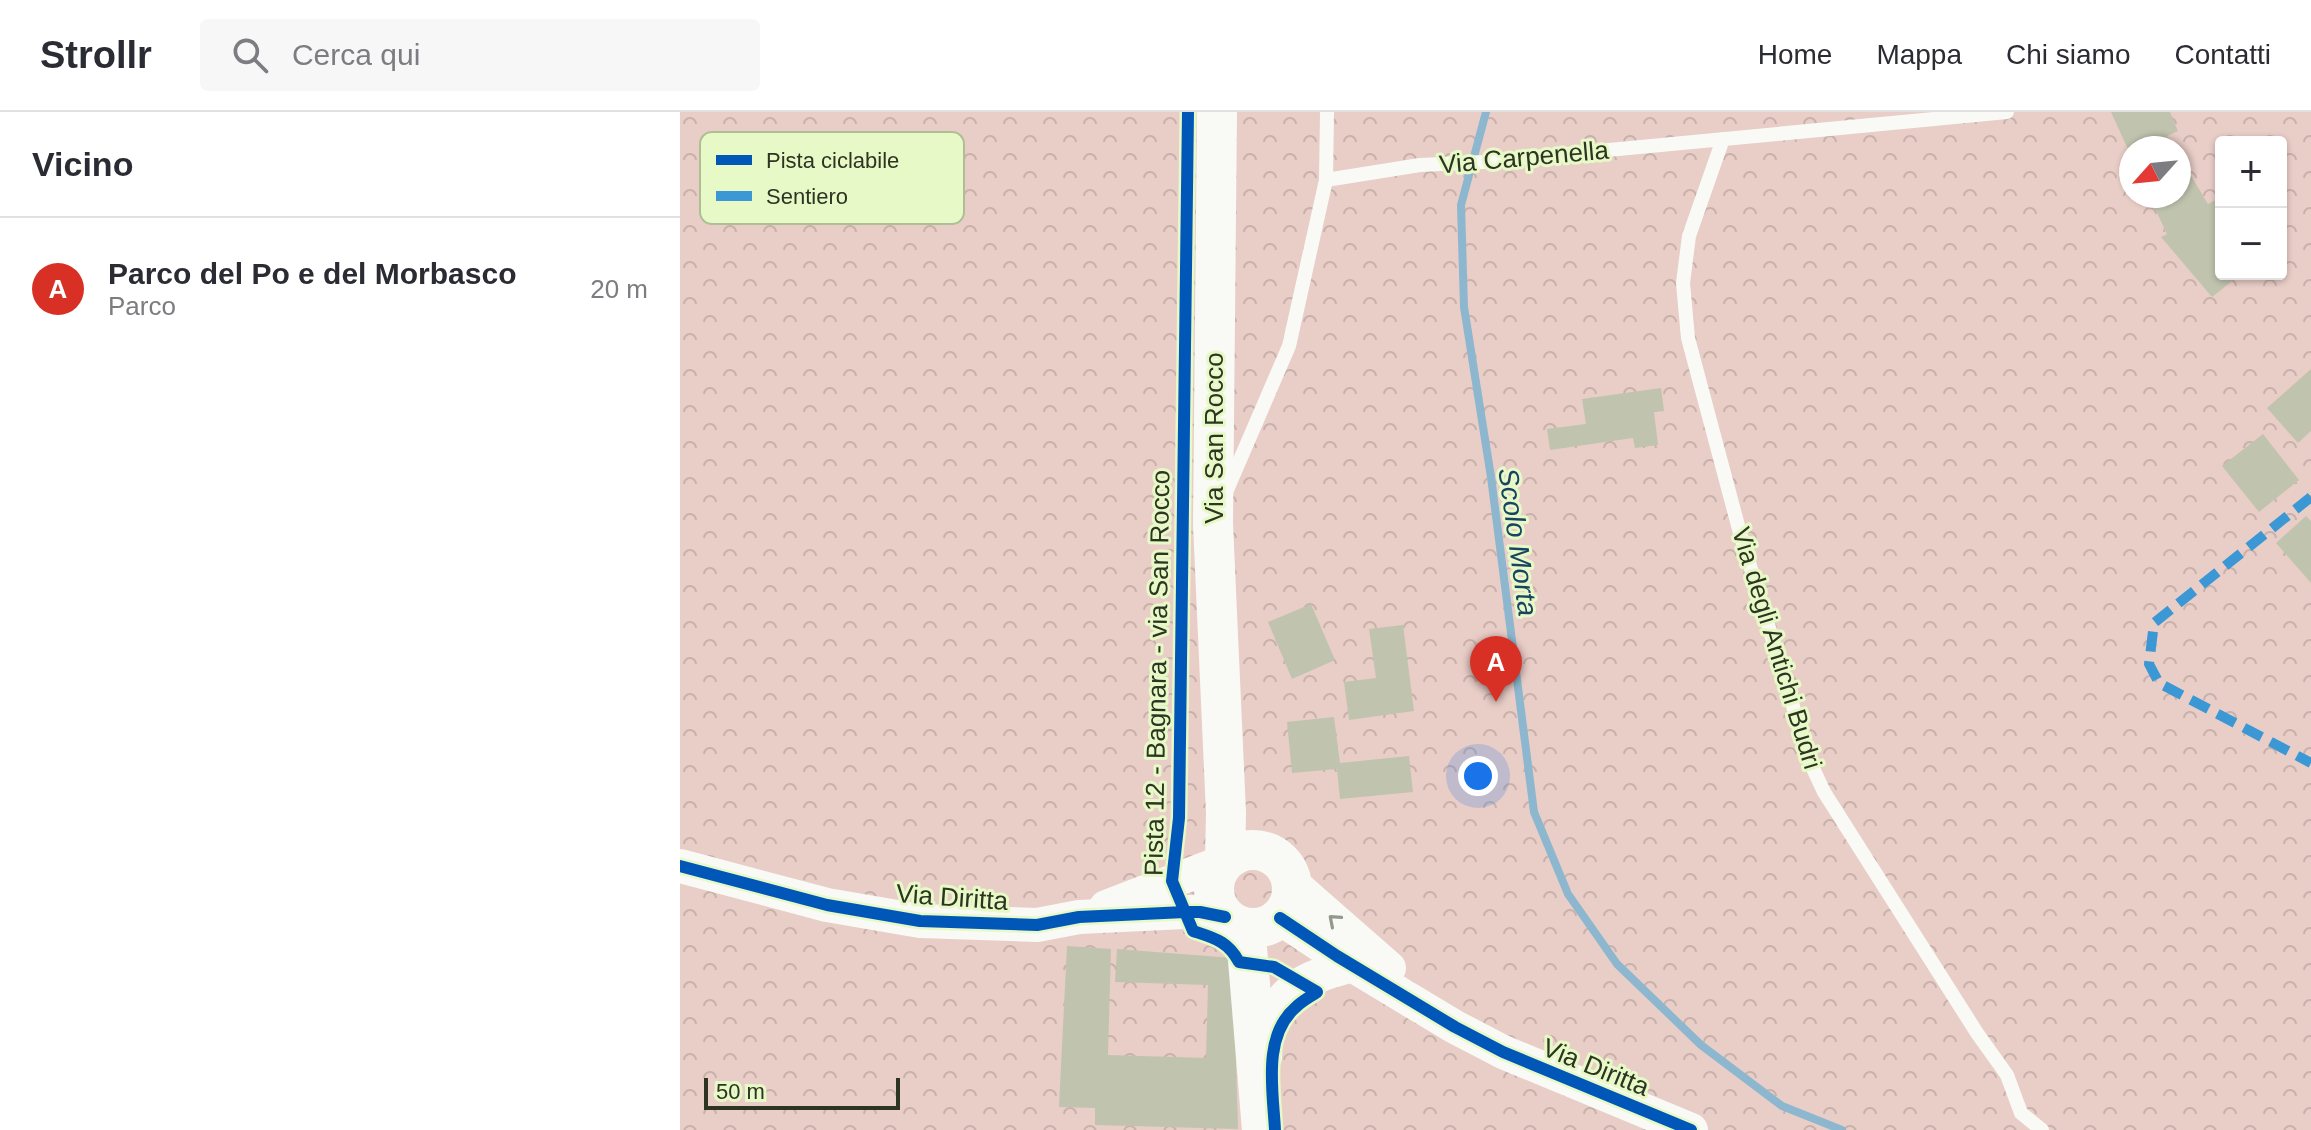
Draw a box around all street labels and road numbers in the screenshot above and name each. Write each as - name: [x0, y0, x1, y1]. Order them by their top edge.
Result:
- street label: Via Carpenella: [1438, 135, 1611, 179]
- street label: Via San Rocco: [1199, 352, 1229, 524]
- street label: Pista 12 - Bagnara - via San Rocco: [1138, 470, 1176, 876]
- street label: Via degli Antichi Budri: [1726, 524, 1828, 772]
- street label: Via Diritta: [895, 878, 1010, 916]
- street label: Via Diritta: [1538, 1032, 1654, 1102]

